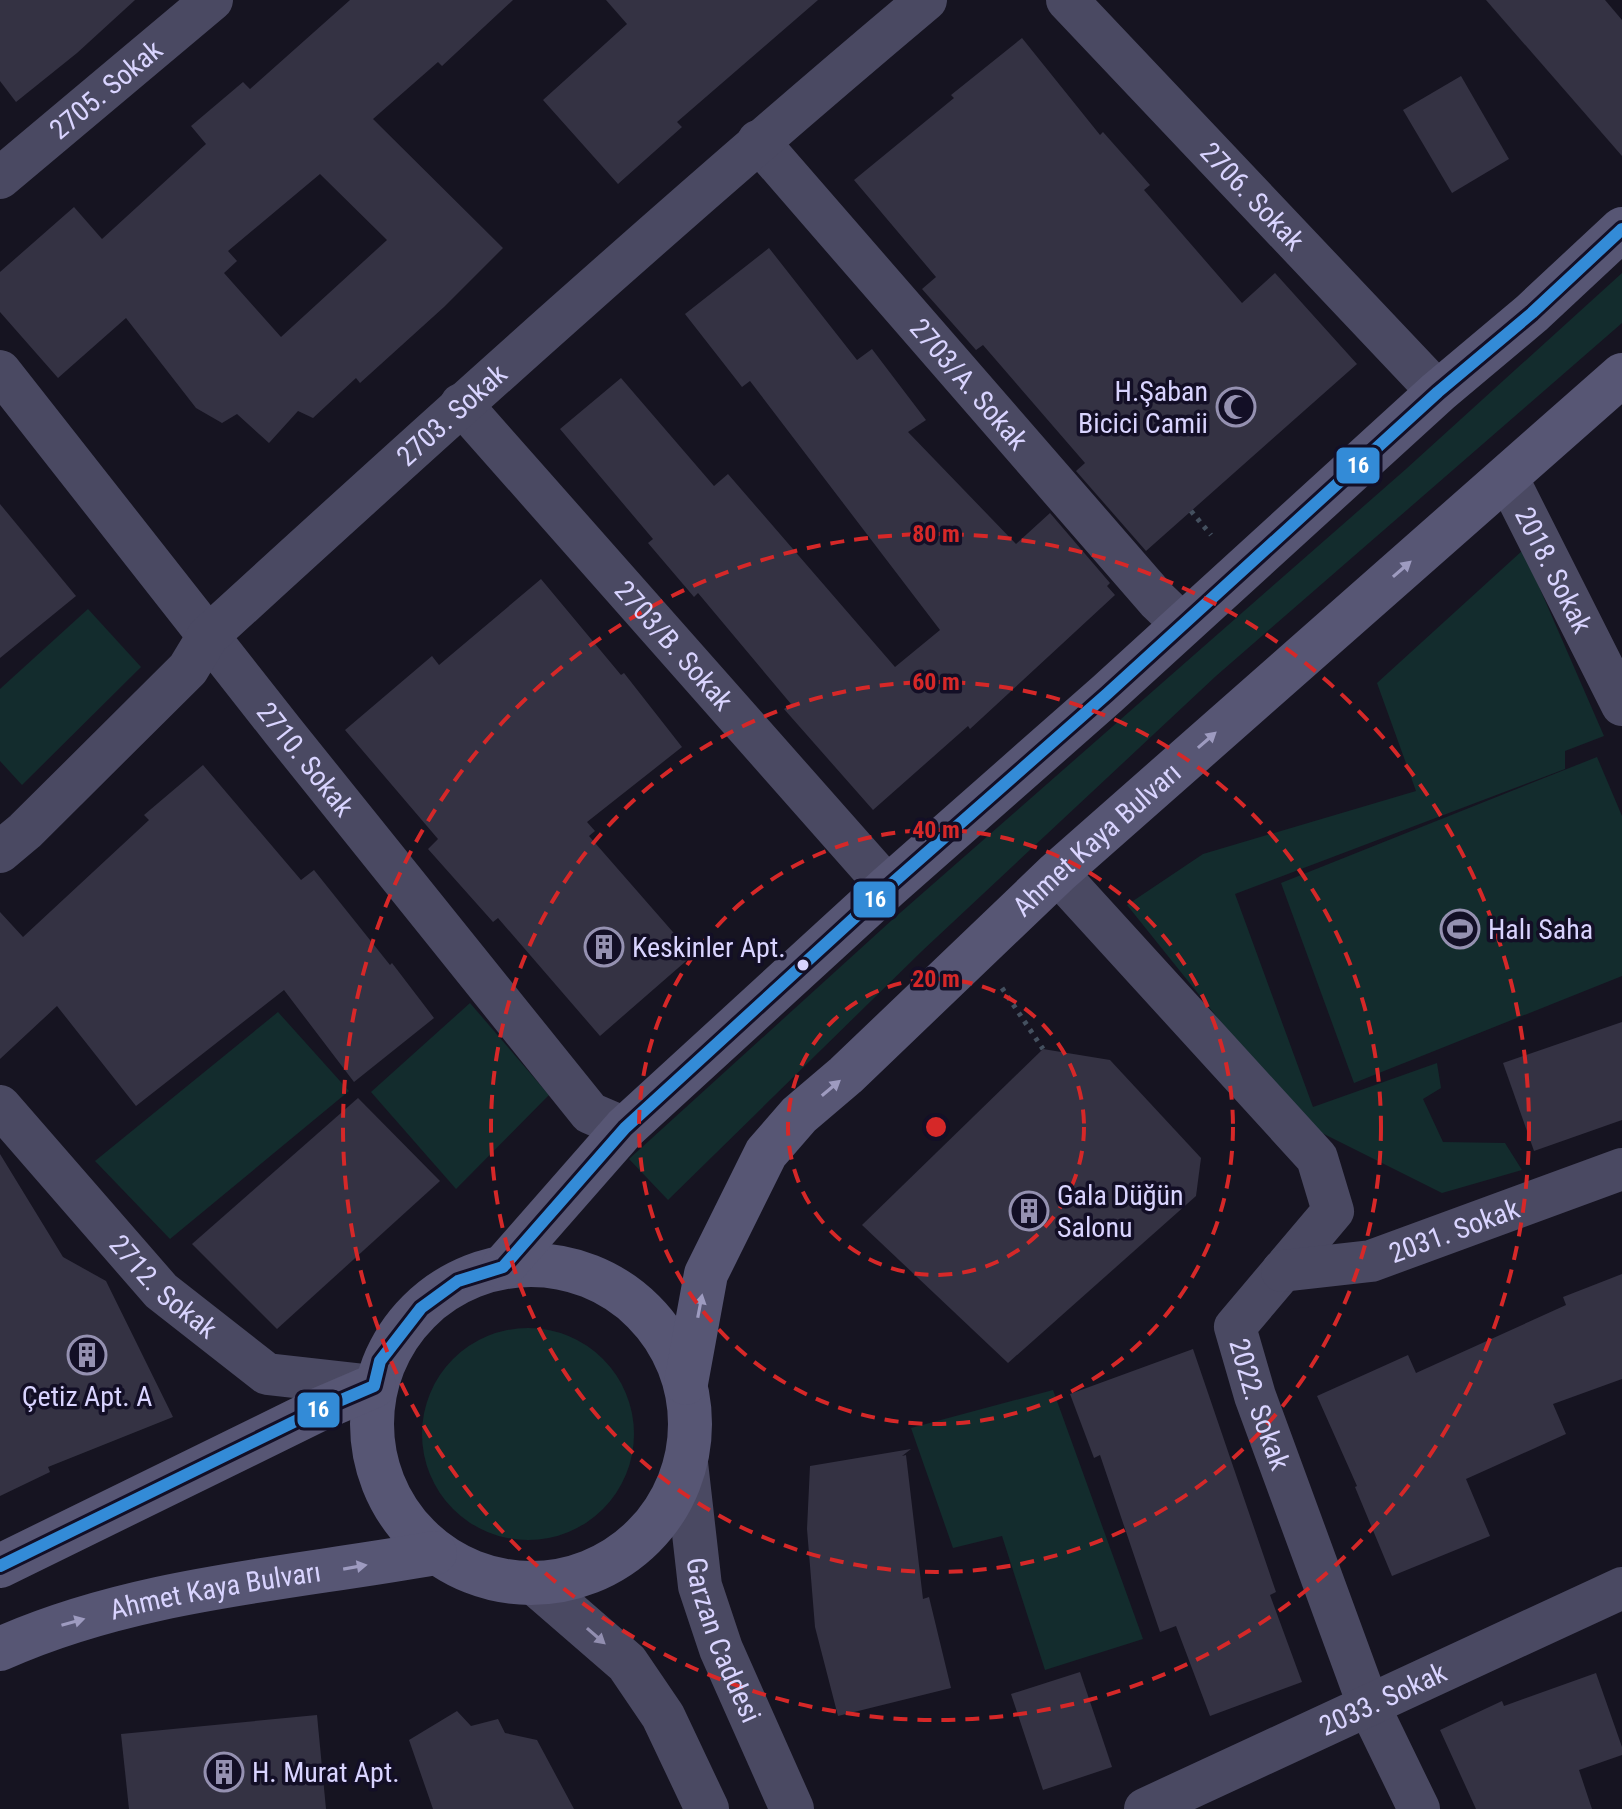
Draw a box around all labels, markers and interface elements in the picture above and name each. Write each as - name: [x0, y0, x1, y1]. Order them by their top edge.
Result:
- street label: 2705. Sokak: [43, 33, 169, 146]
- street label: 2706. Sokak: [1194, 135, 1312, 257]
- street label: 2703/A. Sokak: [903, 312, 1035, 457]
- street label: 2703. Sokak: [390, 357, 513, 473]
- place label: H.Şaban Bicici Camii: [1078, 375, 1208, 440]
- mosque icon: H.Şaban Bicici Camii: [1215, 386, 1257, 428]
- line badge: 16: [1335, 446, 1381, 485]
- text: 16: [1347, 453, 1369, 478]
- street label: 2018. Sokak: [1508, 502, 1599, 639]
- text: 80 m: [912, 520, 960, 548]
- one-way arrow: [1393, 560, 1412, 578]
- street label: 2703/B. Sokak: [608, 574, 741, 717]
- text: 60 m: [912, 668, 960, 696]
- street label: 2710. Sokak: [250, 696, 361, 823]
- one-way arrow: [1197, 732, 1216, 750]
- street label: Ahmet Kaya Bulvarı: [1006, 755, 1187, 923]
- text: 40 m: [912, 816, 960, 844]
- line badge: 16: [852, 880, 897, 919]
- text: 16: [864, 887, 886, 912]
- sports icon: Halı Saha: [1439, 908, 1481, 950]
- place label: Halı Saha: [1488, 913, 1593, 946]
- building icon: Keskinler Apt.: [583, 926, 625, 968]
- place label: Keskinler Apt.: [632, 931, 786, 964]
- unlabelled marker: [795, 957, 811, 973]
- text: 20 m: [912, 965, 960, 993]
- one-way arrow: [821, 1080, 841, 1097]
- centre of rings: [922, 1113, 950, 1141]
- place label: Gala Düğün Salonu: [1057, 1179, 1184, 1244]
- building icon: Gala Düğün Salonu: [1008, 1190, 1050, 1232]
- street label: 2031. Sokak: [1384, 1191, 1524, 1270]
- street label: 2712. Sokak: [103, 1228, 224, 1346]
- one-way arrow: [694, 1293, 706, 1318]
- building icon: Çetiz Apt. A: [66, 1334, 108, 1376]
- street label: 2022. Sokak: [1223, 1335, 1297, 1475]
- place label: Çetiz Apt. A: [22, 1380, 152, 1413]
- line badge: 16: [296, 1391, 341, 1429]
- text: 16: [307, 1397, 329, 1422]
- street label: Ahmet Kaya Bulvarı: [106, 1555, 323, 1626]
- street label: Garzan Caddesi: [680, 1556, 768, 1728]
- one-way arrow: [343, 1561, 368, 1573]
- one-way arrow: [61, 1616, 86, 1628]
- one-way arrow: [586, 1627, 606, 1644]
- street label: 2033. Sokak: [1314, 1655, 1452, 1743]
- building icon: H. Murat Apt.: [203, 1751, 245, 1793]
- place label: H. Murat Apt.: [252, 1756, 400, 1789]

